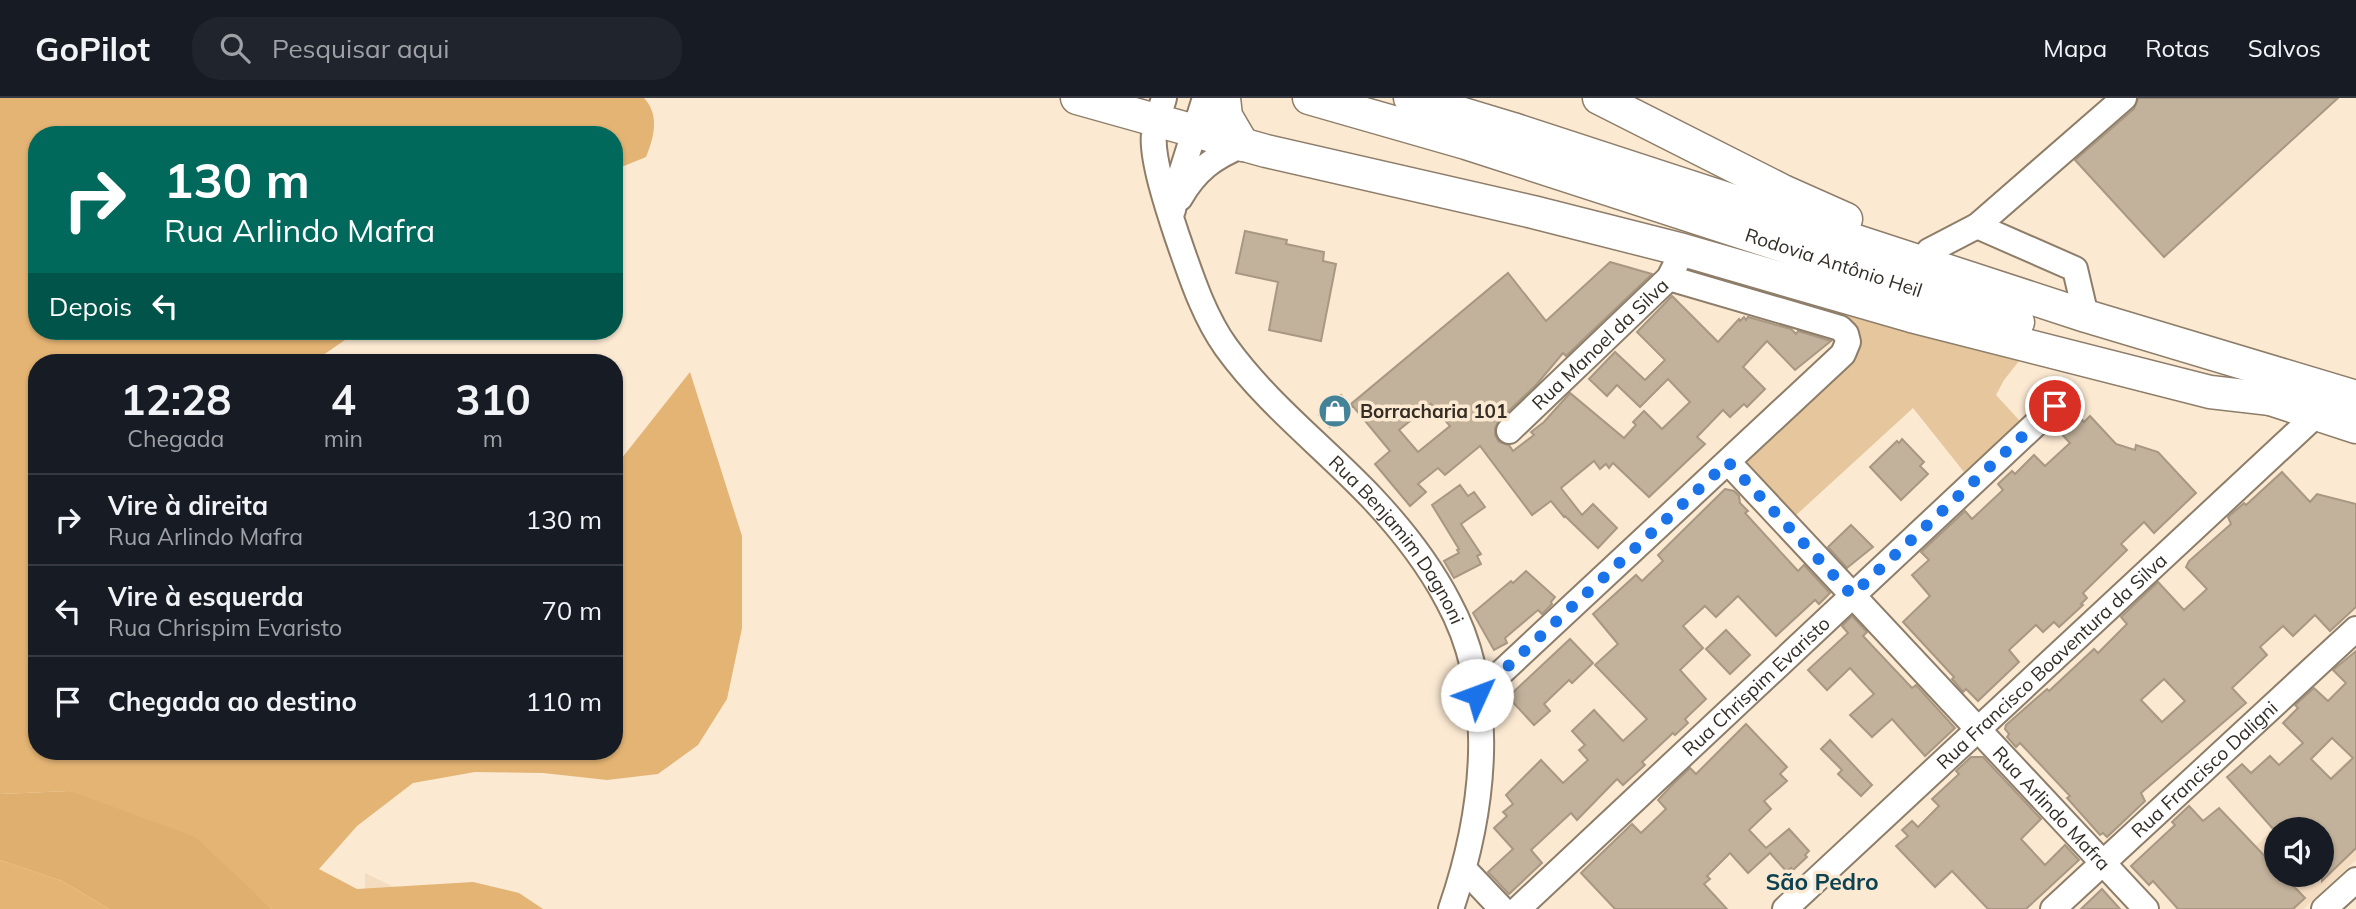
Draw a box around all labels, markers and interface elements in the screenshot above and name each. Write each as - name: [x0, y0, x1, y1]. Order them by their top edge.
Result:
- search box: [192, 17, 682, 80]
- text: GoPilot: [35, 28, 150, 69]
- icon: search: [216, 29, 254, 67]
- text: Pesquisar aqui: [272, 32, 449, 65]
- text: Mapa: [2043, 33, 2107, 63]
- text: Rotas: [2145, 33, 2210, 63]
- text: Salvos: [2248, 33, 2321, 63]
- text: 130 m: [164, 149, 310, 210]
- icon: right: [49, 154, 140, 245]
- text: Rua Arlindo Mafra: [164, 210, 435, 250]
- street label: Rodovia Antônio Heil: [1742, 222, 1925, 302]
- street label: Rua Manoel da Silva: [1527, 273, 1673, 415]
- icon: left: [146, 287, 184, 325]
- text: Depois: [49, 290, 132, 323]
- text: 12:28: [120, 373, 231, 426]
- text: 4: [331, 373, 356, 426]
- text: 310: [455, 373, 531, 426]
- pin: [2025, 376, 2085, 436]
- icon: arrive: [2036, 387, 2074, 425]
- shop icon: Borracharia 101: [1316, 392, 1354, 430]
- place label: Borracharia 101: [1360, 399, 1507, 423]
- text: Chegada: [127, 424, 224, 453]
- text: min: [324, 424, 363, 453]
- text: m: [483, 424, 503, 453]
- street label: Rua Benjamim Dagnoni: [1324, 450, 1470, 628]
- text: Vire à direita: [108, 489, 268, 522]
- icon: right: [49, 501, 87, 539]
- text: 130 m: [526, 503, 602, 536]
- text: Rua Arlindo Mafra: [108, 522, 303, 551]
- street label: Rua Francisco Boaventura da Silva: [1931, 548, 2172, 774]
- text: Vire à esquerda: [108, 580, 304, 613]
- icon: left: [49, 592, 87, 630]
- text: 70 m: [541, 594, 602, 627]
- street label: Rua Chrispim Evaristo: [1677, 611, 1835, 761]
- text: Rua Chrispim Evaristo: [108, 613, 342, 642]
- position arrow: [1440, 658, 1514, 732]
- icon: arrive: [49, 683, 87, 721]
- text: Chegada ao destino: [108, 685, 357, 718]
- text: 110 m: [526, 685, 602, 718]
- street label: Rua Francisco Daligni: [2126, 696, 2282, 843]
- street label: Rua Arlindo Mafra: [1988, 741, 2116, 875]
- map controls: [2264, 817, 2334, 887]
- button: sound: [2264, 817, 2334, 887]
- district label: São Pedro: [1765, 867, 1879, 896]

